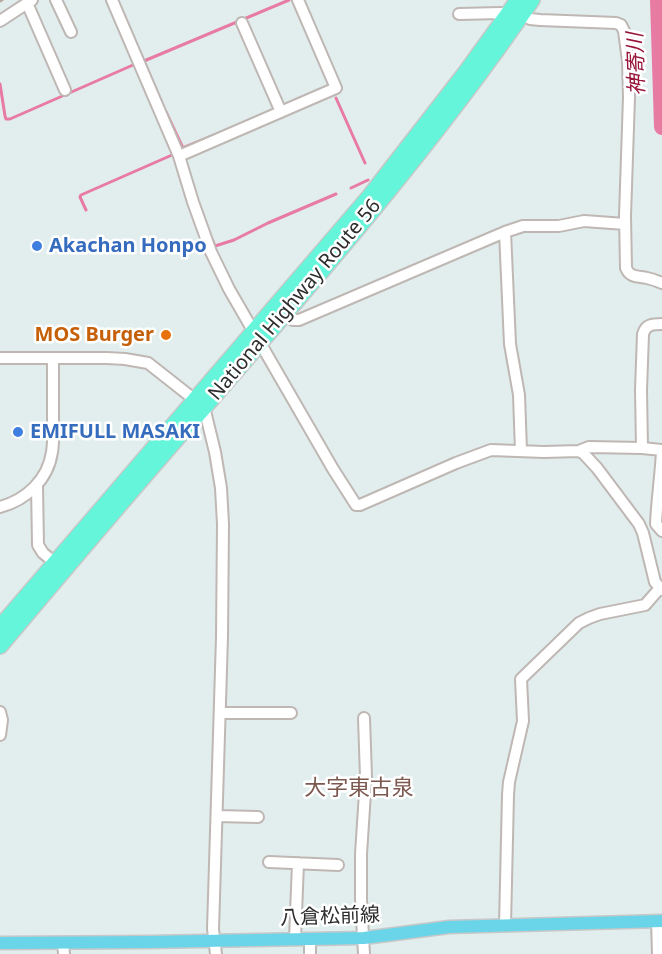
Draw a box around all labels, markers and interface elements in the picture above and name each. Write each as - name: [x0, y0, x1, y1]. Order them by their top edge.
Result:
- water label: 神寄川: [623, 32, 651, 96]
- street label: National Highway Route 56: [204, 195, 386, 405]
- place label: Akachan Honpo: [49, 234, 207, 258]
- marker: Akachan Honpo: [30, 239, 44, 253]
- place label: MOS Burger: [35, 323, 154, 347]
- marker: MOS Burger: [159, 328, 173, 342]
- place label: EMIFULL MASAKI: [30, 420, 200, 444]
- marker: EMIFULL MASAKI: [11, 425, 25, 439]
- district label: 大字東古泉: [304, 776, 414, 802]
- street label: 八倉松前線: [280, 903, 380, 931]

